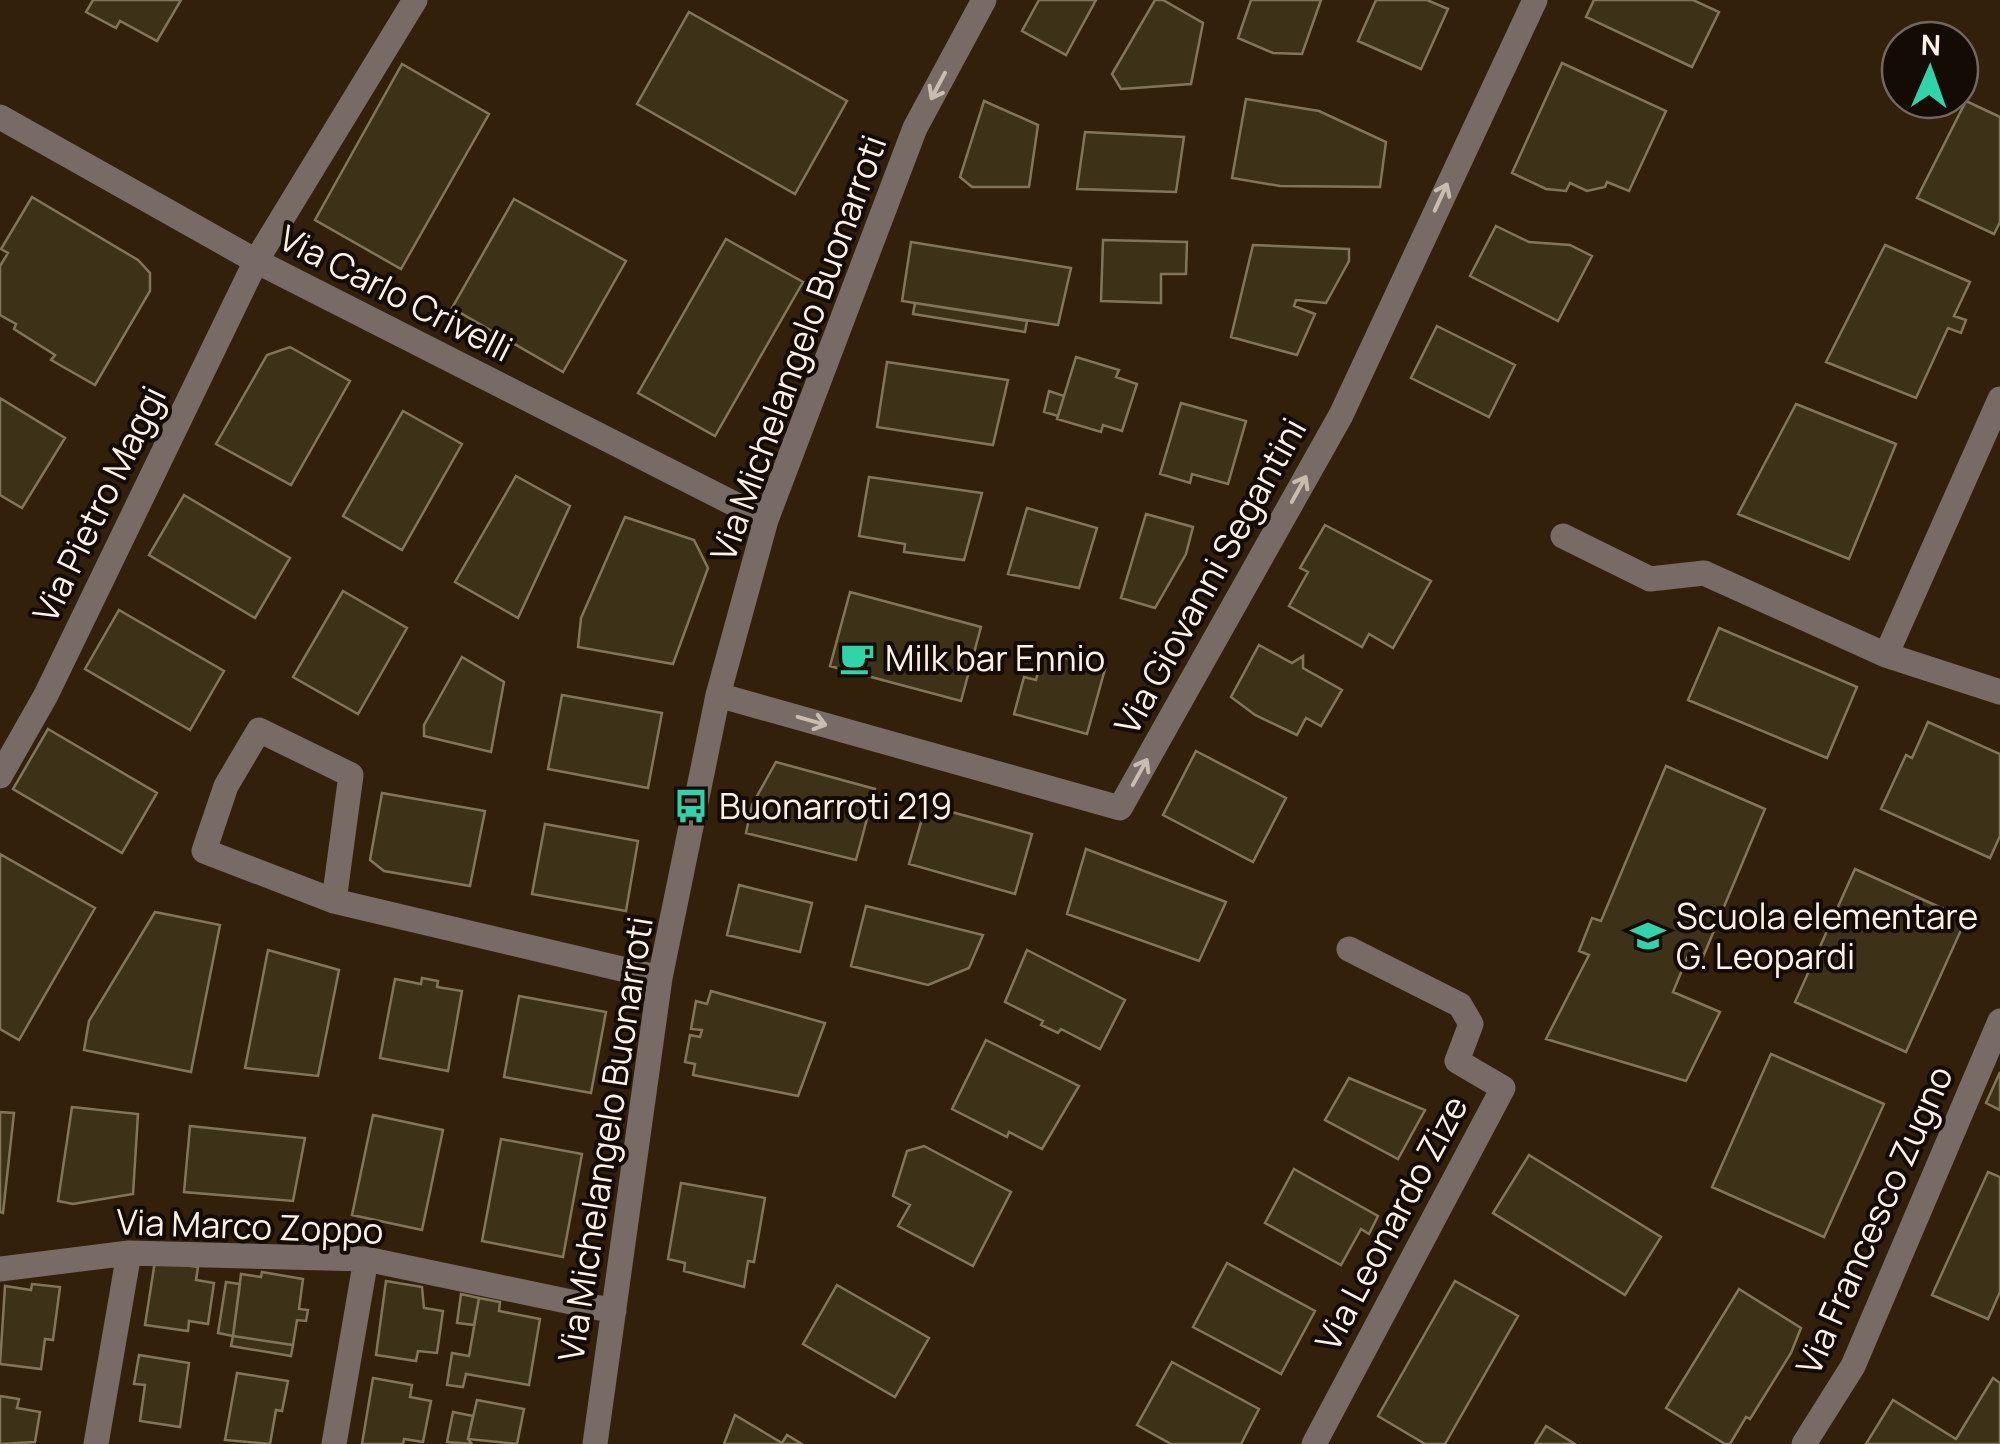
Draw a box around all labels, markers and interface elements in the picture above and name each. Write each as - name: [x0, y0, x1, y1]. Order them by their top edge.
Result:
- north arrow: [1880, 20, 1980, 120]
- text: N: [1920, 25, 1942, 63]
- one-way arrow: [928, 71, 947, 100]
- street label: Via Michelangelo Buonarroti: [699, 129, 897, 567]
- one-way arrow: [1432, 183, 1451, 213]
- street label: Via Carlo Crivelli: [271, 214, 521, 372]
- street label: Via Pietro Maggi: [21, 378, 177, 630]
- street label: Via Giovanni Segantini: [1103, 409, 1317, 743]
- one-way arrow: [1290, 475, 1310, 504]
- place label: Milk bar Ennio: [885, 634, 1105, 682]
- cafe icon: Milk bar Ennio: [838, 639, 876, 677]
- one-way arrow: [796, 713, 827, 731]
- one-way arrow: [1130, 758, 1150, 788]
- place label: Buonarroti 219: [719, 782, 952, 830]
- bus stop icon: Buonarroti 219: [672, 787, 710, 825]
- place label: Scuola elementare G. Leopardi: [1676, 892, 1978, 980]
- street label: Via Michelangelo Buonarroti: [546, 913, 664, 1365]
- school or university icon: Scuola elementare G. Leopardi: [1629, 917, 1667, 955]
- street label: Via Francesco Zugno: [1784, 1058, 1964, 1382]
- street label: Via Leonardo Zize: [1304, 1087, 1478, 1359]
- street label: Via Marco Zoppo: [116, 1197, 384, 1255]

